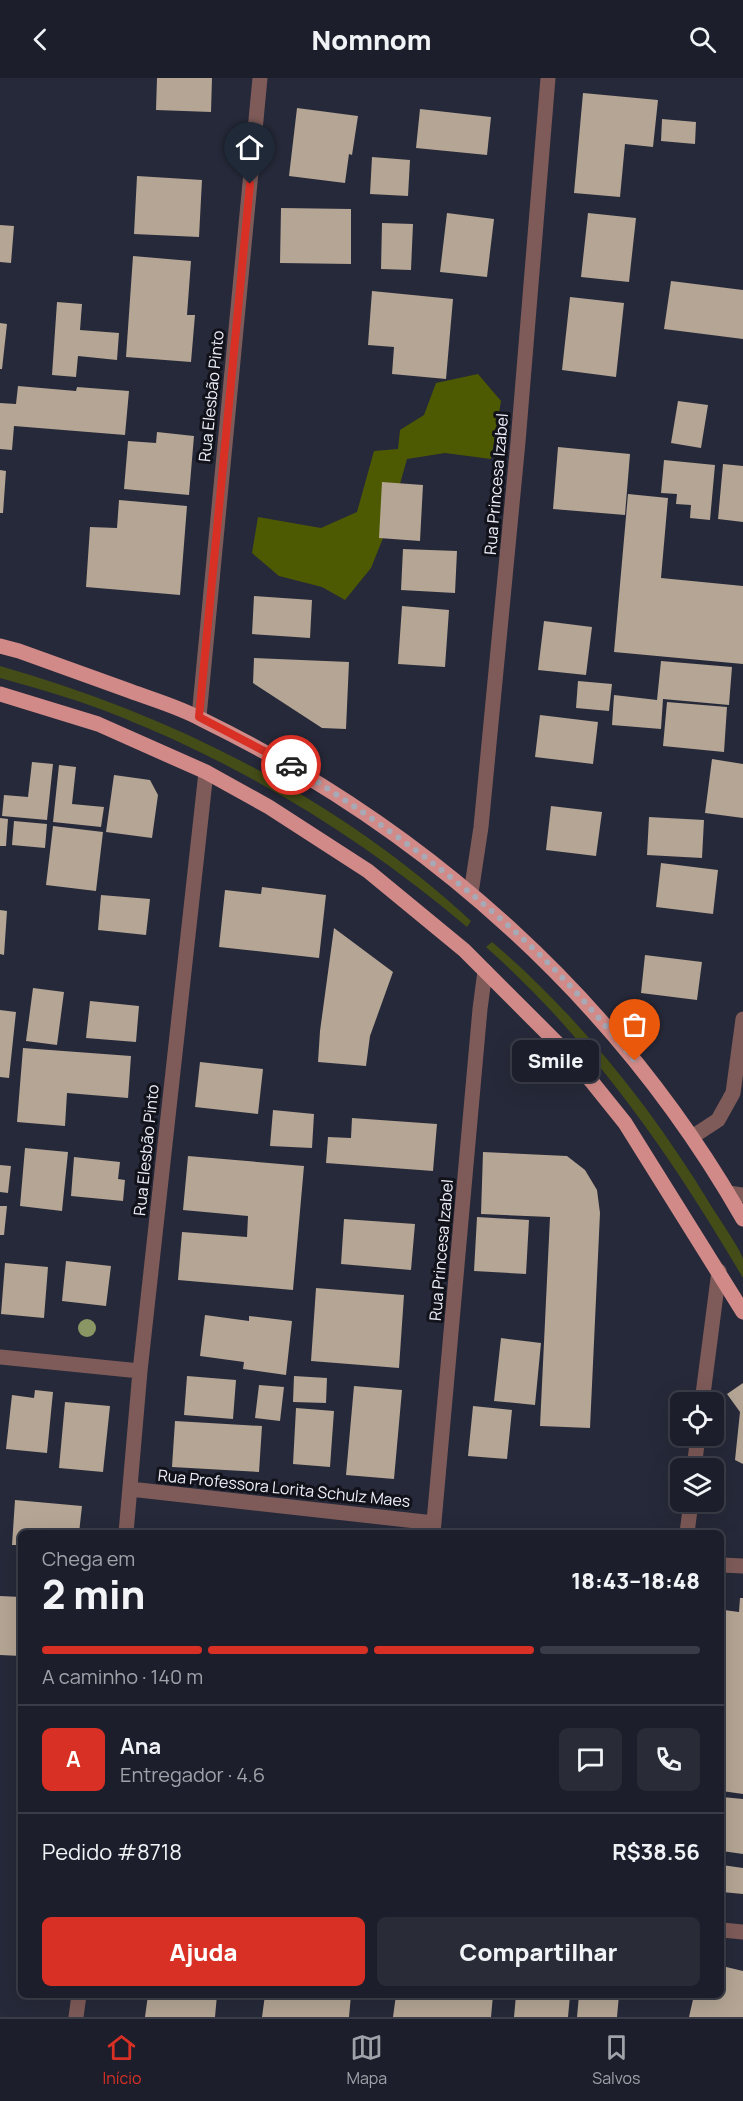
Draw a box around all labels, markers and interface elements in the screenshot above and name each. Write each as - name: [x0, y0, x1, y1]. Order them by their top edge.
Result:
- text: Nomnom: [312, 21, 431, 58]
- icon: back: [24, 23, 57, 56]
- icon: search: [686, 23, 719, 56]
- pin: [224, 122, 275, 184]
- icon: home: [233, 131, 266, 164]
- street label: Rua Elesbão Pinto: [193, 329, 229, 463]
- street label: Rua Princesa Izabel: [479, 412, 513, 556]
- courier: [261, 735, 321, 795]
- icon: car: [275, 749, 308, 782]
- pin: [609, 999, 660, 1061]
- icon: bag: [618, 1008, 651, 1041]
- callout: Smile: [512, 1040, 599, 1082]
- text: Smile: [528, 1047, 583, 1074]
- street label: Rua Elesbão Pinto: [128, 1083, 164, 1217]
- street label: Rua Princesa Izabel: [424, 1178, 458, 1322]
- map controls: [670, 1392, 724, 1512]
- button: locate: [670, 1392, 724, 1446]
- button: layers: [670, 1458, 724, 1512]
- street label: Rua Professora Lorita Schulz Maes: [157, 1464, 411, 1512]
- text: Chega em: [42, 1545, 135, 1572]
- text: 18:43–18:48: [571, 1566, 700, 1596]
- text: 2 min: [42, 1567, 145, 1621]
- text: A caminho · 140 m: [42, 1663, 203, 1690]
- button: chat: [559, 1728, 622, 1791]
- button: phone: [637, 1728, 700, 1791]
- text: Ana: [120, 1731, 161, 1761]
- text: A: [66, 1744, 81, 1774]
- text: Entregador · 4.6: [120, 1761, 265, 1788]
- text: Pedido #8718: [42, 1837, 182, 1867]
- text: R$38.56: [612, 1837, 700, 1867]
- button: Ajuda: [42, 1917, 365, 1986]
- button: Compartilhar: [377, 1917, 700, 1986]
- tab: Início: [103, 2031, 141, 2089]
- tab: Mapa: [346, 2031, 387, 2089]
- tab: Salvos: [592, 2031, 640, 2089]

